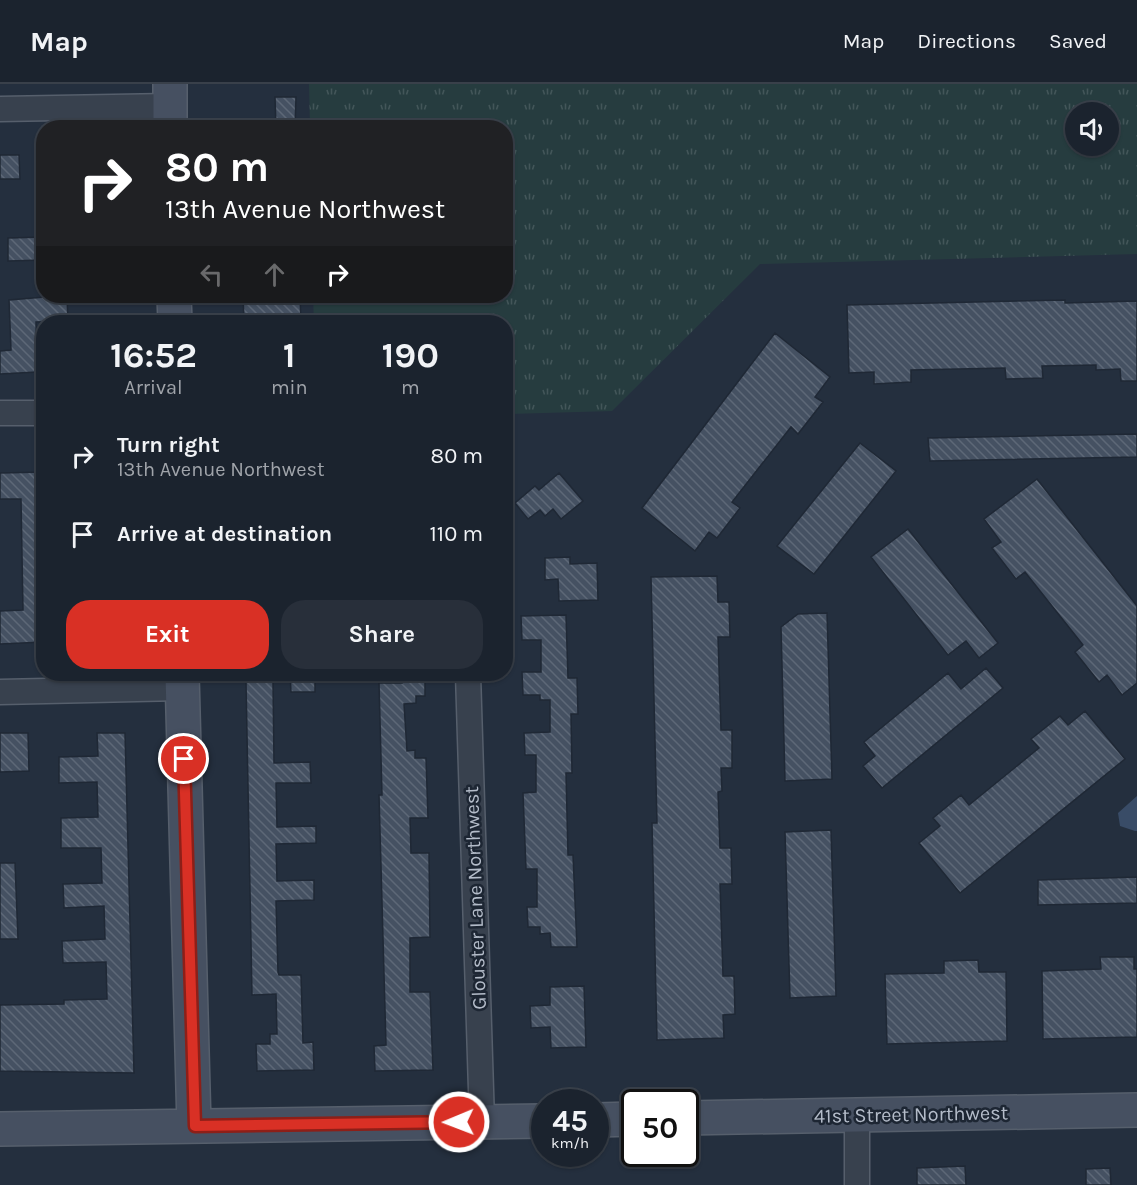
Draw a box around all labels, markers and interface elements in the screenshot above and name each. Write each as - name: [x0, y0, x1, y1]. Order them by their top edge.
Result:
- text: Map: [30, 25, 88, 58]
- text: Map: [843, 29, 884, 53]
- text: Directions: [917, 29, 1016, 53]
- text: Saved: [1049, 29, 1107, 53]
- map controls: [1065, 102, 1119, 156]
- button: sound: [1065, 102, 1119, 156]
- text: 80 m: [165, 142, 269, 192]
- icon: right: [66, 144, 144, 222]
- text: 13th Avenue Northwest: [165, 193, 445, 225]
- icon: left: [195, 258, 228, 291]
- icon: ahead: [258, 258, 291, 291]
- icon: right: [321, 258, 354, 291]
- text: 16:52: [110, 334, 197, 376]
- text: 1: [283, 334, 296, 376]
- text: 190: [382, 334, 439, 376]
- text: Arrival: [124, 376, 183, 399]
- text: min: [271, 376, 308, 399]
- text: m: [401, 376, 420, 399]
- text: Turn right: [117, 432, 220, 458]
- icon: right: [66, 440, 99, 473]
- text: 80 m: [431, 443, 483, 469]
- text: 13th Avenue Northwest: [117, 458, 325, 481]
- icon: arrive: [66, 518, 99, 551]
- text: Arrive at destination: [117, 521, 332, 547]
- text: 110 m: [430, 521, 483, 547]
- button: Exit: [66, 600, 269, 669]
- button: Share: [281, 600, 483, 669]
- pin: [158, 733, 209, 784]
- icon: arrive: [167, 742, 200, 775]
- street label: Glouster Lane Northwest: [460, 785, 491, 1010]
- speed limit sign: 50: [621, 1089, 699, 1167]
- position arrow: [427, 1090, 491, 1154]
- street label: 41st Street Northwest: [814, 1101, 1009, 1128]
- text: 45: [552, 1103, 588, 1139]
- text: km/h: [551, 1134, 589, 1152]

